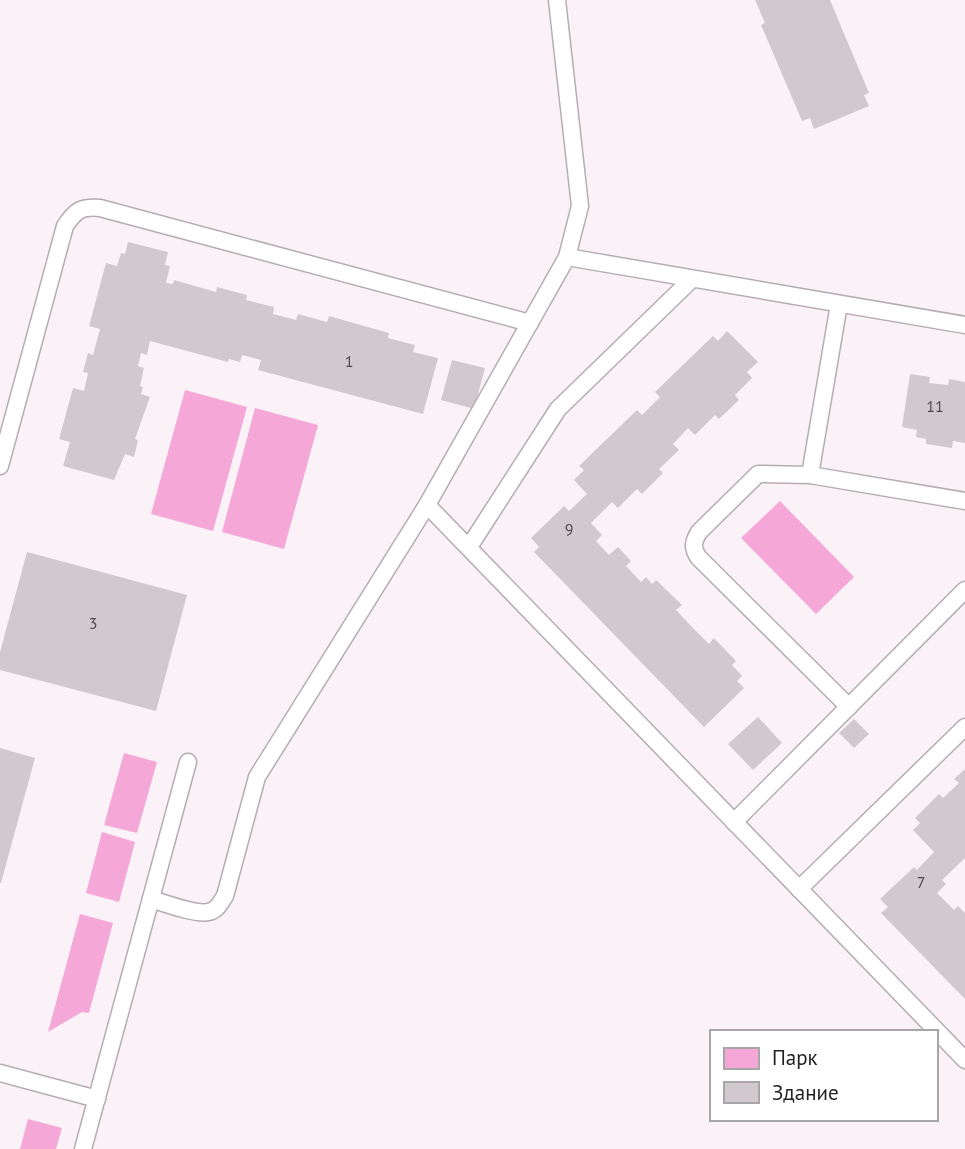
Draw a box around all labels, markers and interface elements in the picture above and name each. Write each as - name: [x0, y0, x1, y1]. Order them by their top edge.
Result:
- house number: 1: [345, 351, 353, 371]
- house number: 11: [926, 396, 944, 416]
- house number: 9: [565, 519, 573, 539]
- house number: 3: [89, 613, 97, 633]
- house number: 7: [917, 872, 925, 892]
- legend: [710, 1030, 937, 1121]
- text: Парк: [772, 1044, 818, 1071]
- text: Здание: [772, 1079, 839, 1106]

